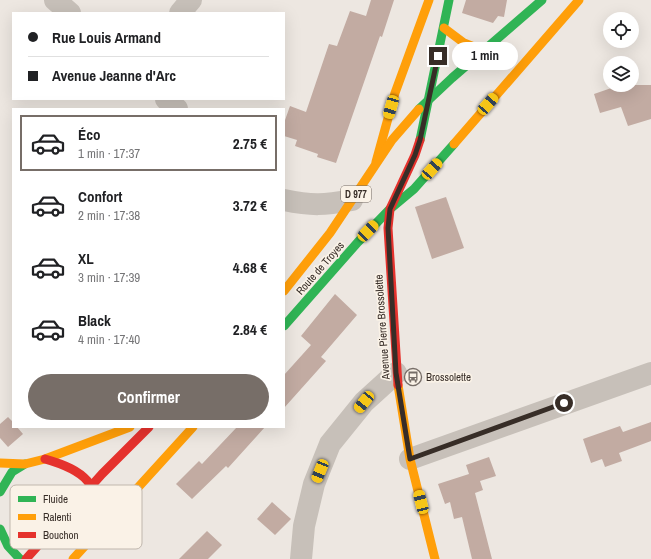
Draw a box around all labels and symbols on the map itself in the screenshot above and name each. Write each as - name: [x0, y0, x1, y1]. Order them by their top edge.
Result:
- callout: 1 min: [452, 42, 518, 70]
- route end: [429, 47, 447, 65]
- car: [476, 91, 500, 117]
- car: [382, 94, 400, 120]
- car: [420, 156, 444, 182]
- road number: D 977: [341, 186, 371, 202]
- car: [355, 218, 381, 244]
- street label: Route de Troyes: [293, 238, 347, 298]
- street label: Avenue Pierre Brossolette: [371, 274, 393, 381]
- bus stop icon: Brossolette: [403, 367, 423, 387]
- place label: Brossolette: [426, 370, 471, 384]
- car: [352, 389, 376, 415]
- route start: [555, 394, 573, 412]
- car: [310, 458, 330, 484]
- legend: [10, 485, 142, 549]
- car: [412, 489, 430, 515]
- text: Fluide: [43, 492, 68, 506]
- text: Ralenti: [43, 510, 72, 524]
- text: Bouchon: [43, 528, 79, 542]

